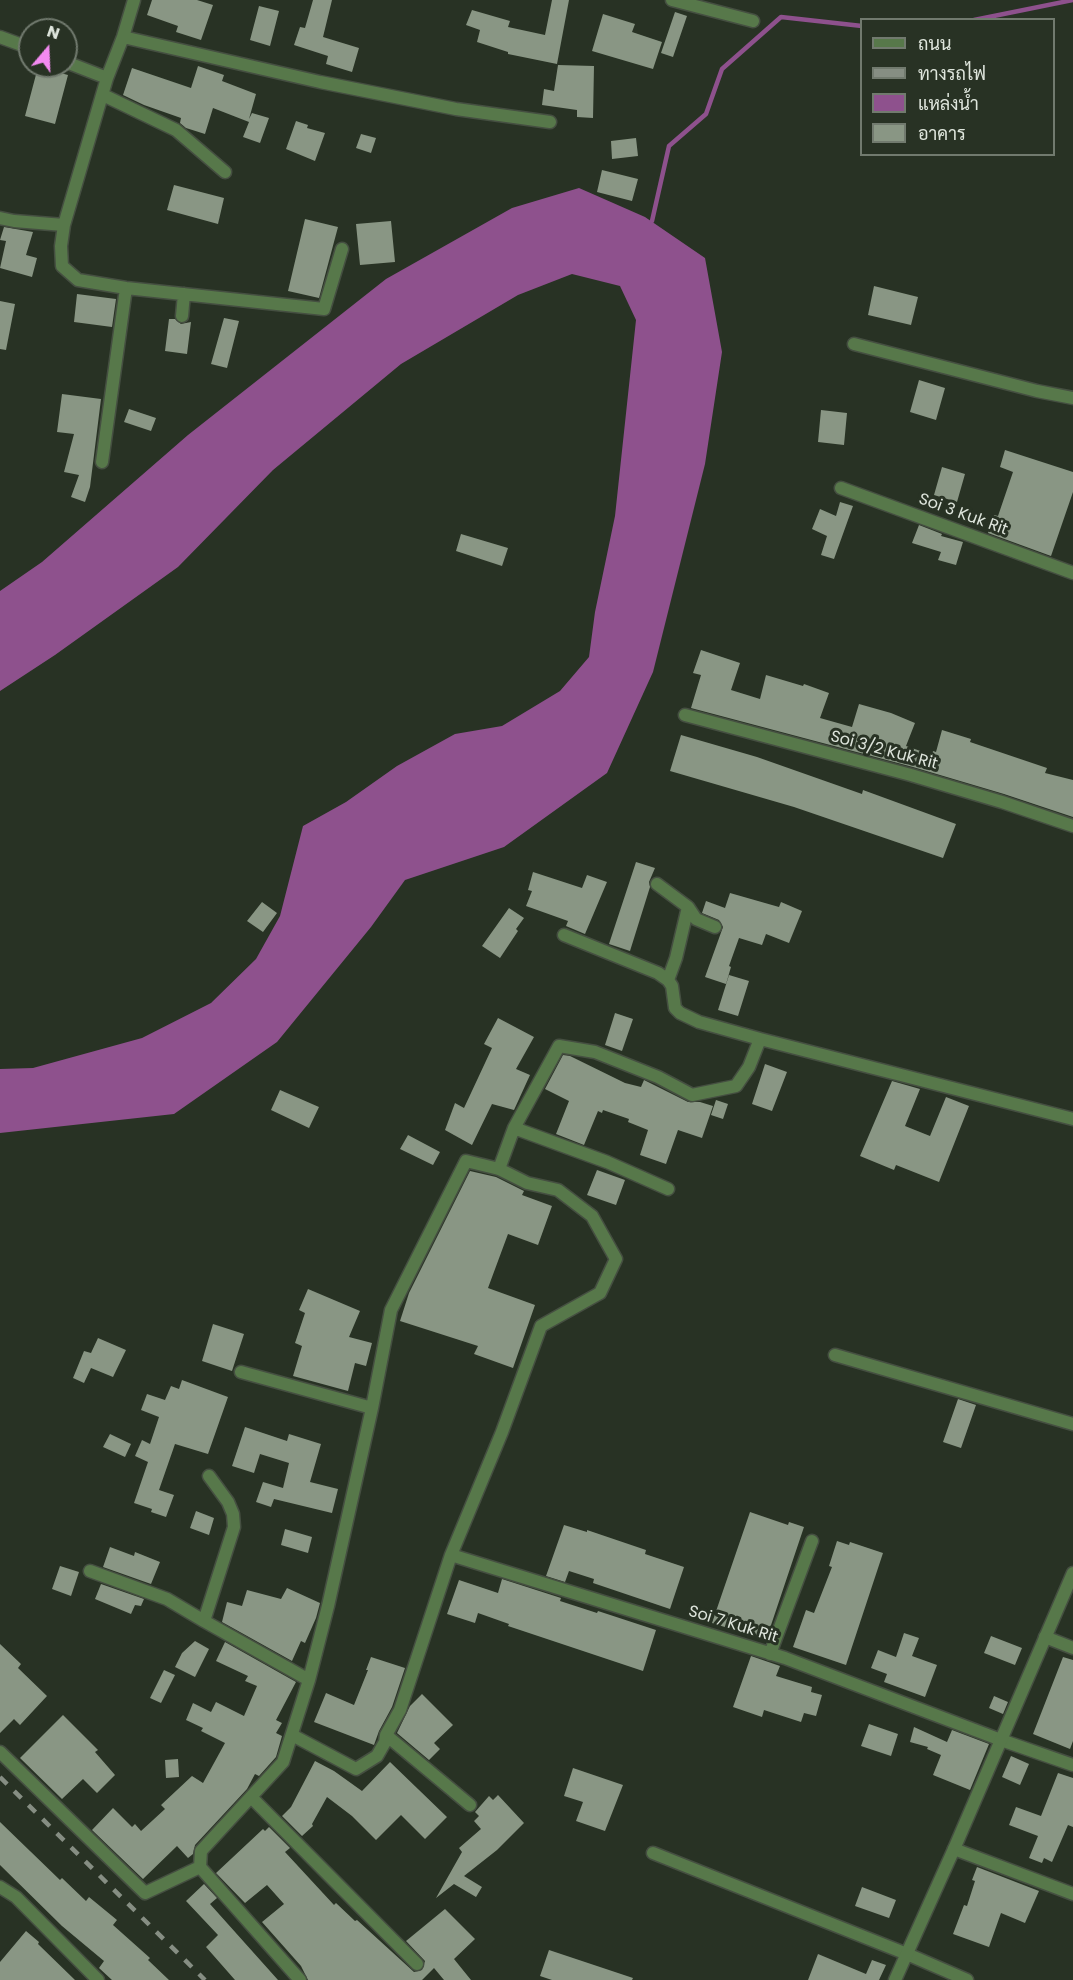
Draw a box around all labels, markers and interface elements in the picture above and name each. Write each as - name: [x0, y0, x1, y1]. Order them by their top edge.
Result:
- north arrow: [18, 18, 78, 78]
- legend: [860, 18, 1055, 156]
- text: N: [44, 20, 63, 45]
- text: ถนน: [918, 31, 951, 56]
- text: ทางรถไฟ: [918, 61, 986, 86]
- text: แหล่งน้ำ: [918, 91, 979, 116]
- text: อาคาร: [918, 121, 966, 146]
- street label: Soi 3 Kuk Rit: [916, 490, 1010, 540]
- street label: Soi 3/2 Kuk Rit: [828, 727, 940, 775]
- street label: Soi 7 Kuk Rit: [686, 1602, 780, 1648]

